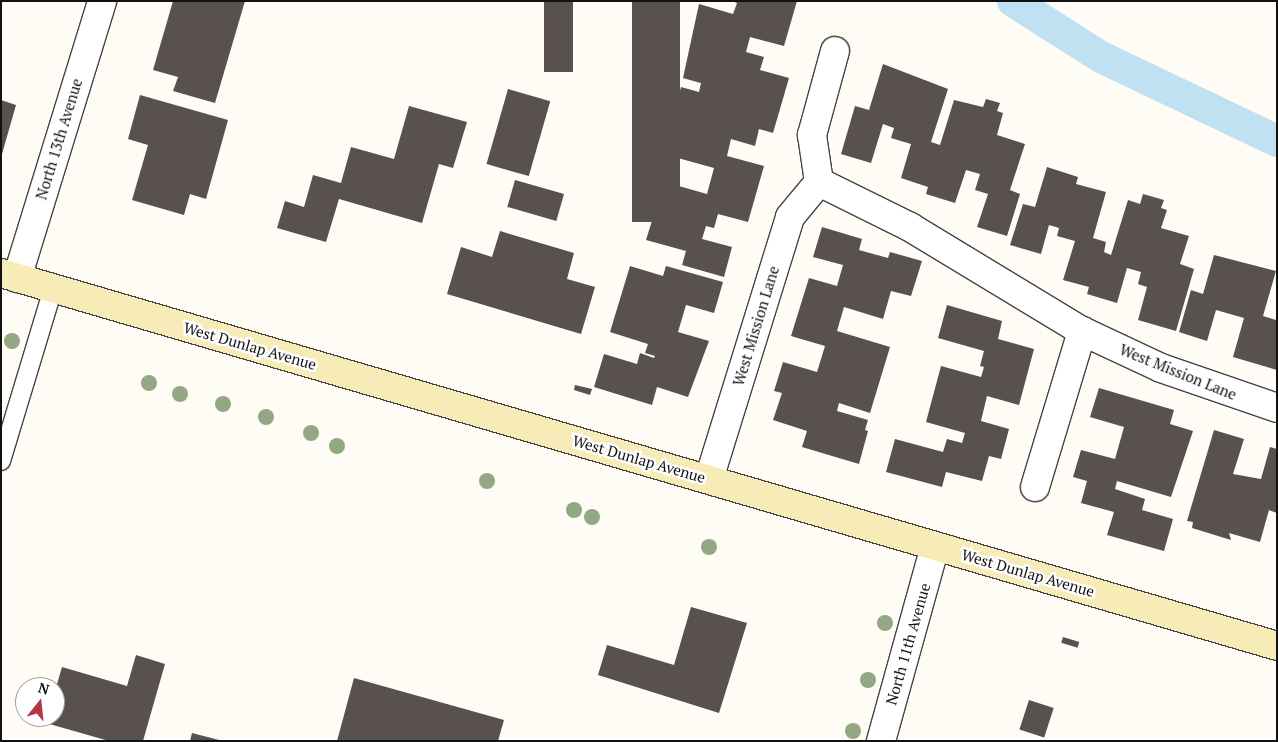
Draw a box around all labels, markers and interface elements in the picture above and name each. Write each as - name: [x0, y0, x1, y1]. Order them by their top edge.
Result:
- street label: North 13th Avenue: [32, 76, 86, 202]
- street label: West Mission Lane: [729, 264, 783, 388]
- street label: West Dunlap Avenue: [181, 318, 319, 374]
- street label: West Mission Lane: [1117, 340, 1239, 404]
- street label: West Dunlap Avenue: [570, 431, 708, 487]
- street label: West Dunlap Avenue: [959, 545, 1097, 601]
- street label: North 11th Avenue: [882, 581, 934, 707]
- north arrow: [15, 677, 65, 727]
- text: N: [36, 677, 52, 699]

